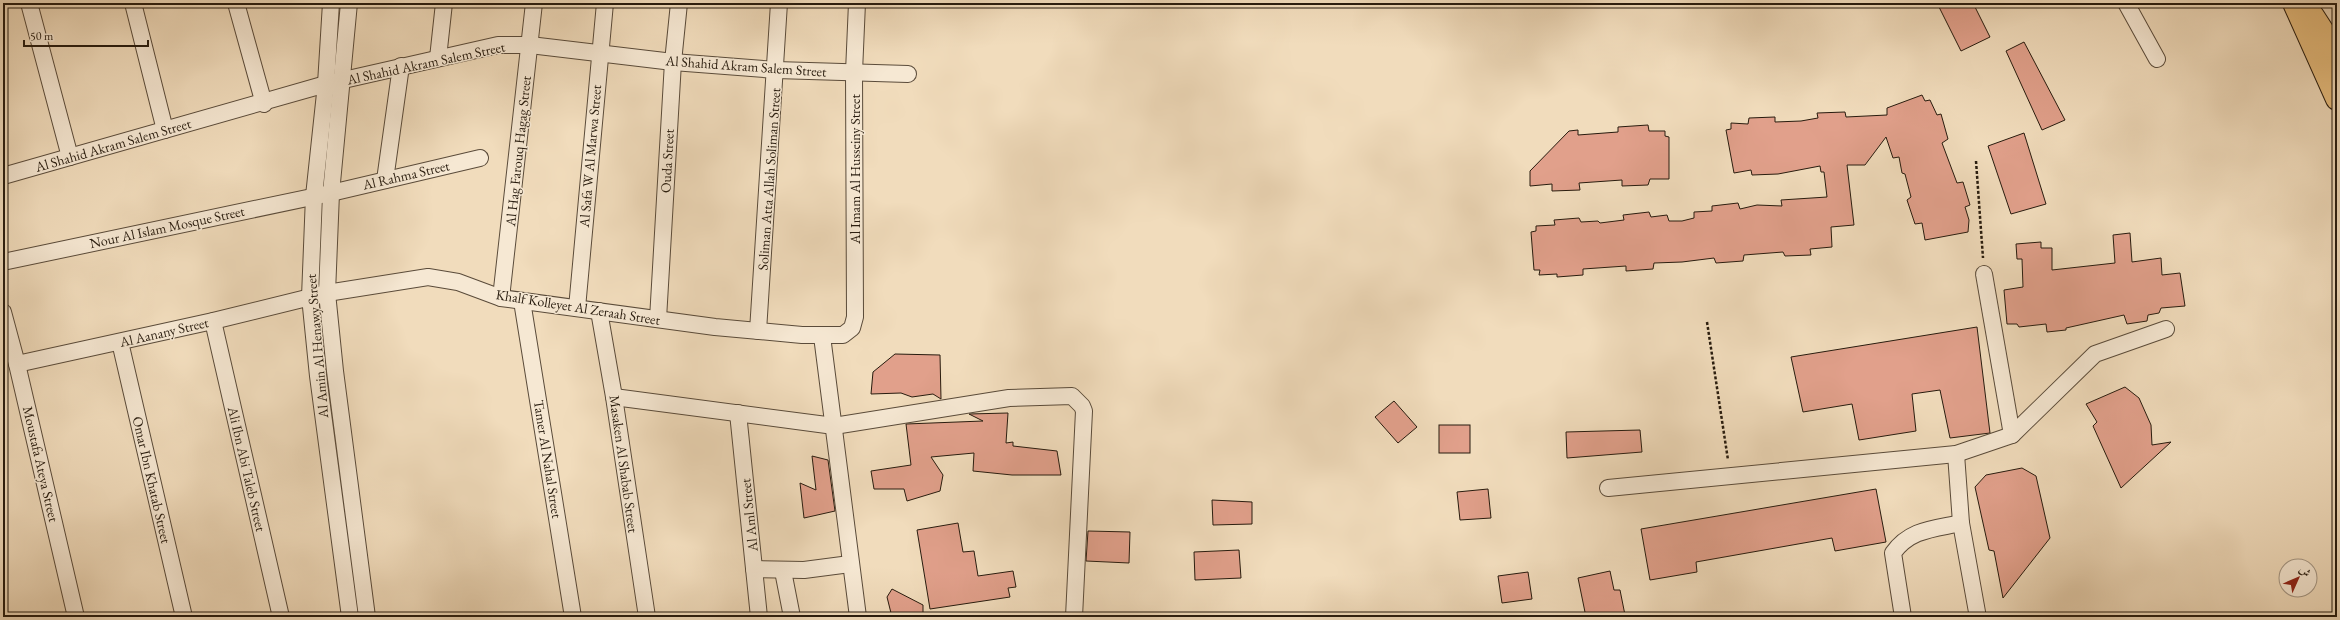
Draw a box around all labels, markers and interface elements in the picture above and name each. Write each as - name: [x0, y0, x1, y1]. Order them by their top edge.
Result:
- scale bar: [24, 22, 148, 48]
- text: 50 m: [30, 28, 54, 44]
- street label: Al Shahid Akram Salem Street: [344, 37, 507, 89]
- street label: Al Shahid Akram Salem Street: [664, 51, 828, 81]
- street label: Al Hag Farouq Hagag Street: [501, 74, 535, 228]
- street label: Al Safa W Al Marwa Street: [575, 83, 605, 229]
- street label: Soliman Atta Allah Soliman Street: [754, 86, 784, 271]
- street label: Al Imam Al Husseiny Street: [846, 94, 864, 245]
- street label: Al Shahid Akram Salem Street: [32, 114, 194, 176]
- street label: Ouda Street: [656, 128, 678, 194]
- street label: Al Rahma Street: [360, 156, 452, 194]
- street label: Nour Al Islam Mosque Street: [88, 202, 247, 252]
- street label: Al Amin Al Henawy Street: [302, 273, 332, 420]
- street label: Khalf Kolleyet Al Zeraah Street: [495, 285, 662, 329]
- street label: Al Aanany Street: [117, 313, 211, 351]
- street label: Masaken Al Shabab Street: [605, 394, 643, 535]
- street label: Tamer Al Nahal Street: [530, 399, 566, 520]
- street label: Moustafa Ateya Street: [19, 404, 63, 524]
- street label: Ali Ibn Abi Taleb Street: [224, 404, 270, 534]
- street label: Omar Ibn Khatab Street: [129, 415, 176, 546]
- street label: Al Aml Street: [736, 477, 762, 553]
- north arrow: [2278, 558, 2318, 598]
- text: ش: [2296, 562, 2314, 580]

